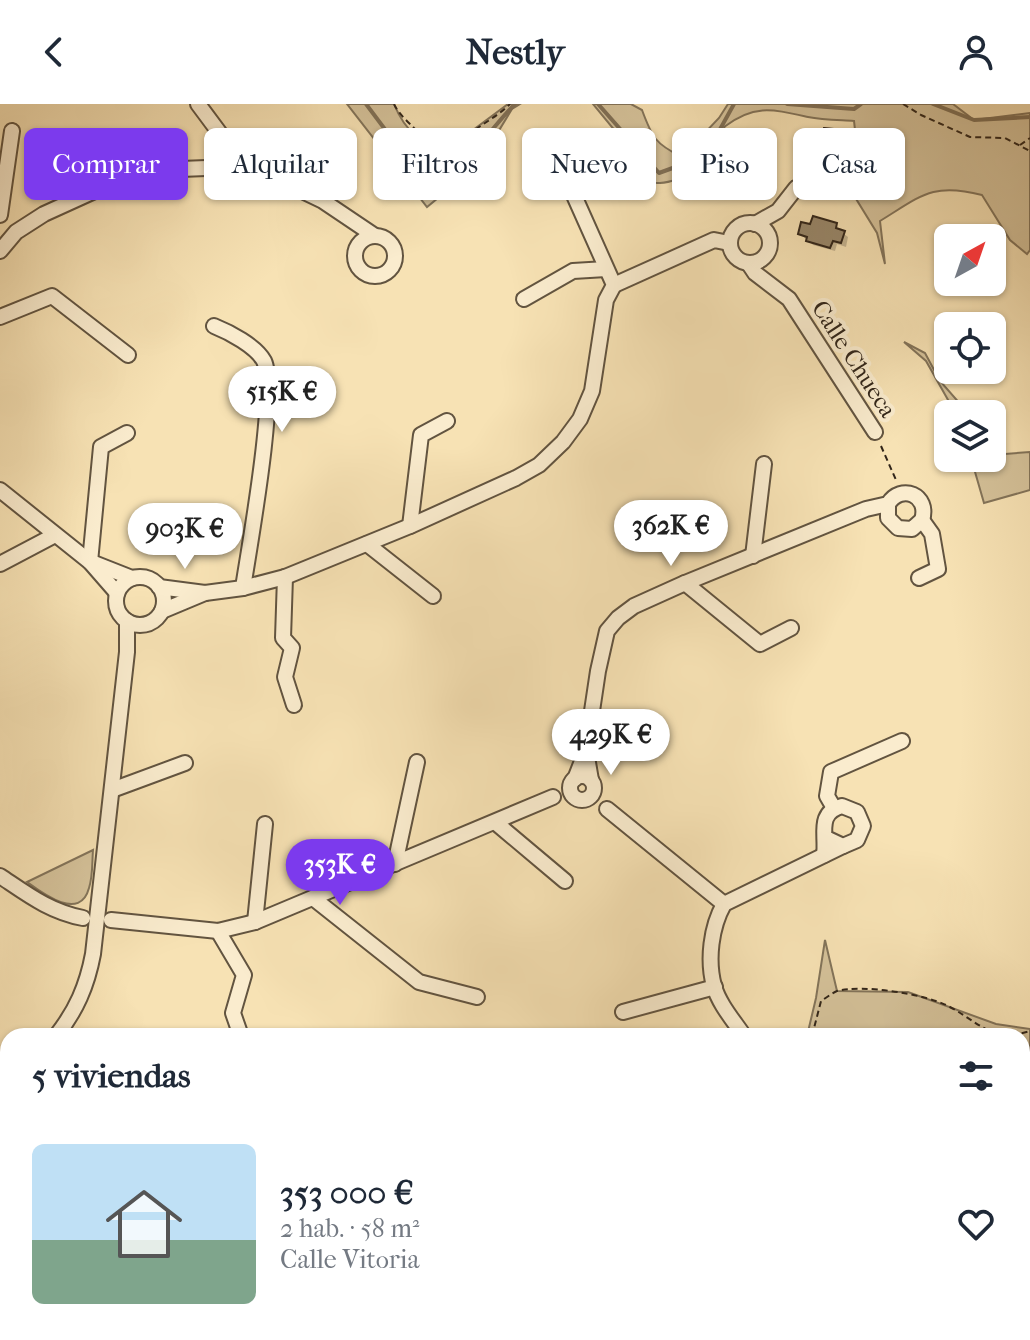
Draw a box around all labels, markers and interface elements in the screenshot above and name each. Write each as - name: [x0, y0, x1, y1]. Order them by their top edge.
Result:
- icon: back: [32, 30, 76, 74]
- icon: person: [954, 30, 998, 74]
- text: Nestly: [466, 31, 565, 73]
- chip: Comprar: [24, 128, 188, 200]
- chip: Alquilar: [204, 128, 357, 200]
- chip: Filtros: [373, 128, 506, 200]
- chip: Nuevo: [522, 128, 656, 200]
- chip: Piso: [672, 128, 777, 200]
- chip: Casa: [793, 128, 905, 200]
- north arrow: [934, 224, 1006, 296]
- map controls: [934, 224, 1006, 472]
- street label: Calle Chueca: [806, 295, 903, 423]
- button: locate: [934, 312, 1006, 384]
- pin: 515K €: [217, 366, 347, 434]
- text: 515K €: [246, 376, 318, 407]
- button: layers: [934, 400, 1006, 472]
- pin: 362K €: [606, 500, 736, 568]
- pin: 903K €: [120, 503, 250, 571]
- text: 362K €: [632, 510, 710, 541]
- text: 903K €: [146, 513, 224, 544]
- pin: 429K €: [546, 709, 676, 777]
- text: 429K €: [570, 719, 652, 750]
- pin: 353K €: [275, 839, 405, 907]
- text: 353K €: [304, 849, 376, 880]
- icon: filters: [954, 1054, 998, 1098]
- text: 5 viviendas: [32, 1056, 191, 1096]
- text: 353 000 €: [280, 1173, 414, 1213]
- icon: home: [96, 1176, 192, 1272]
- icon: heart: [954, 1202, 998, 1246]
- text: 2 hab. · 58 m²: [280, 1213, 419, 1244]
- text: Calle Vitoria: [280, 1244, 420, 1275]

